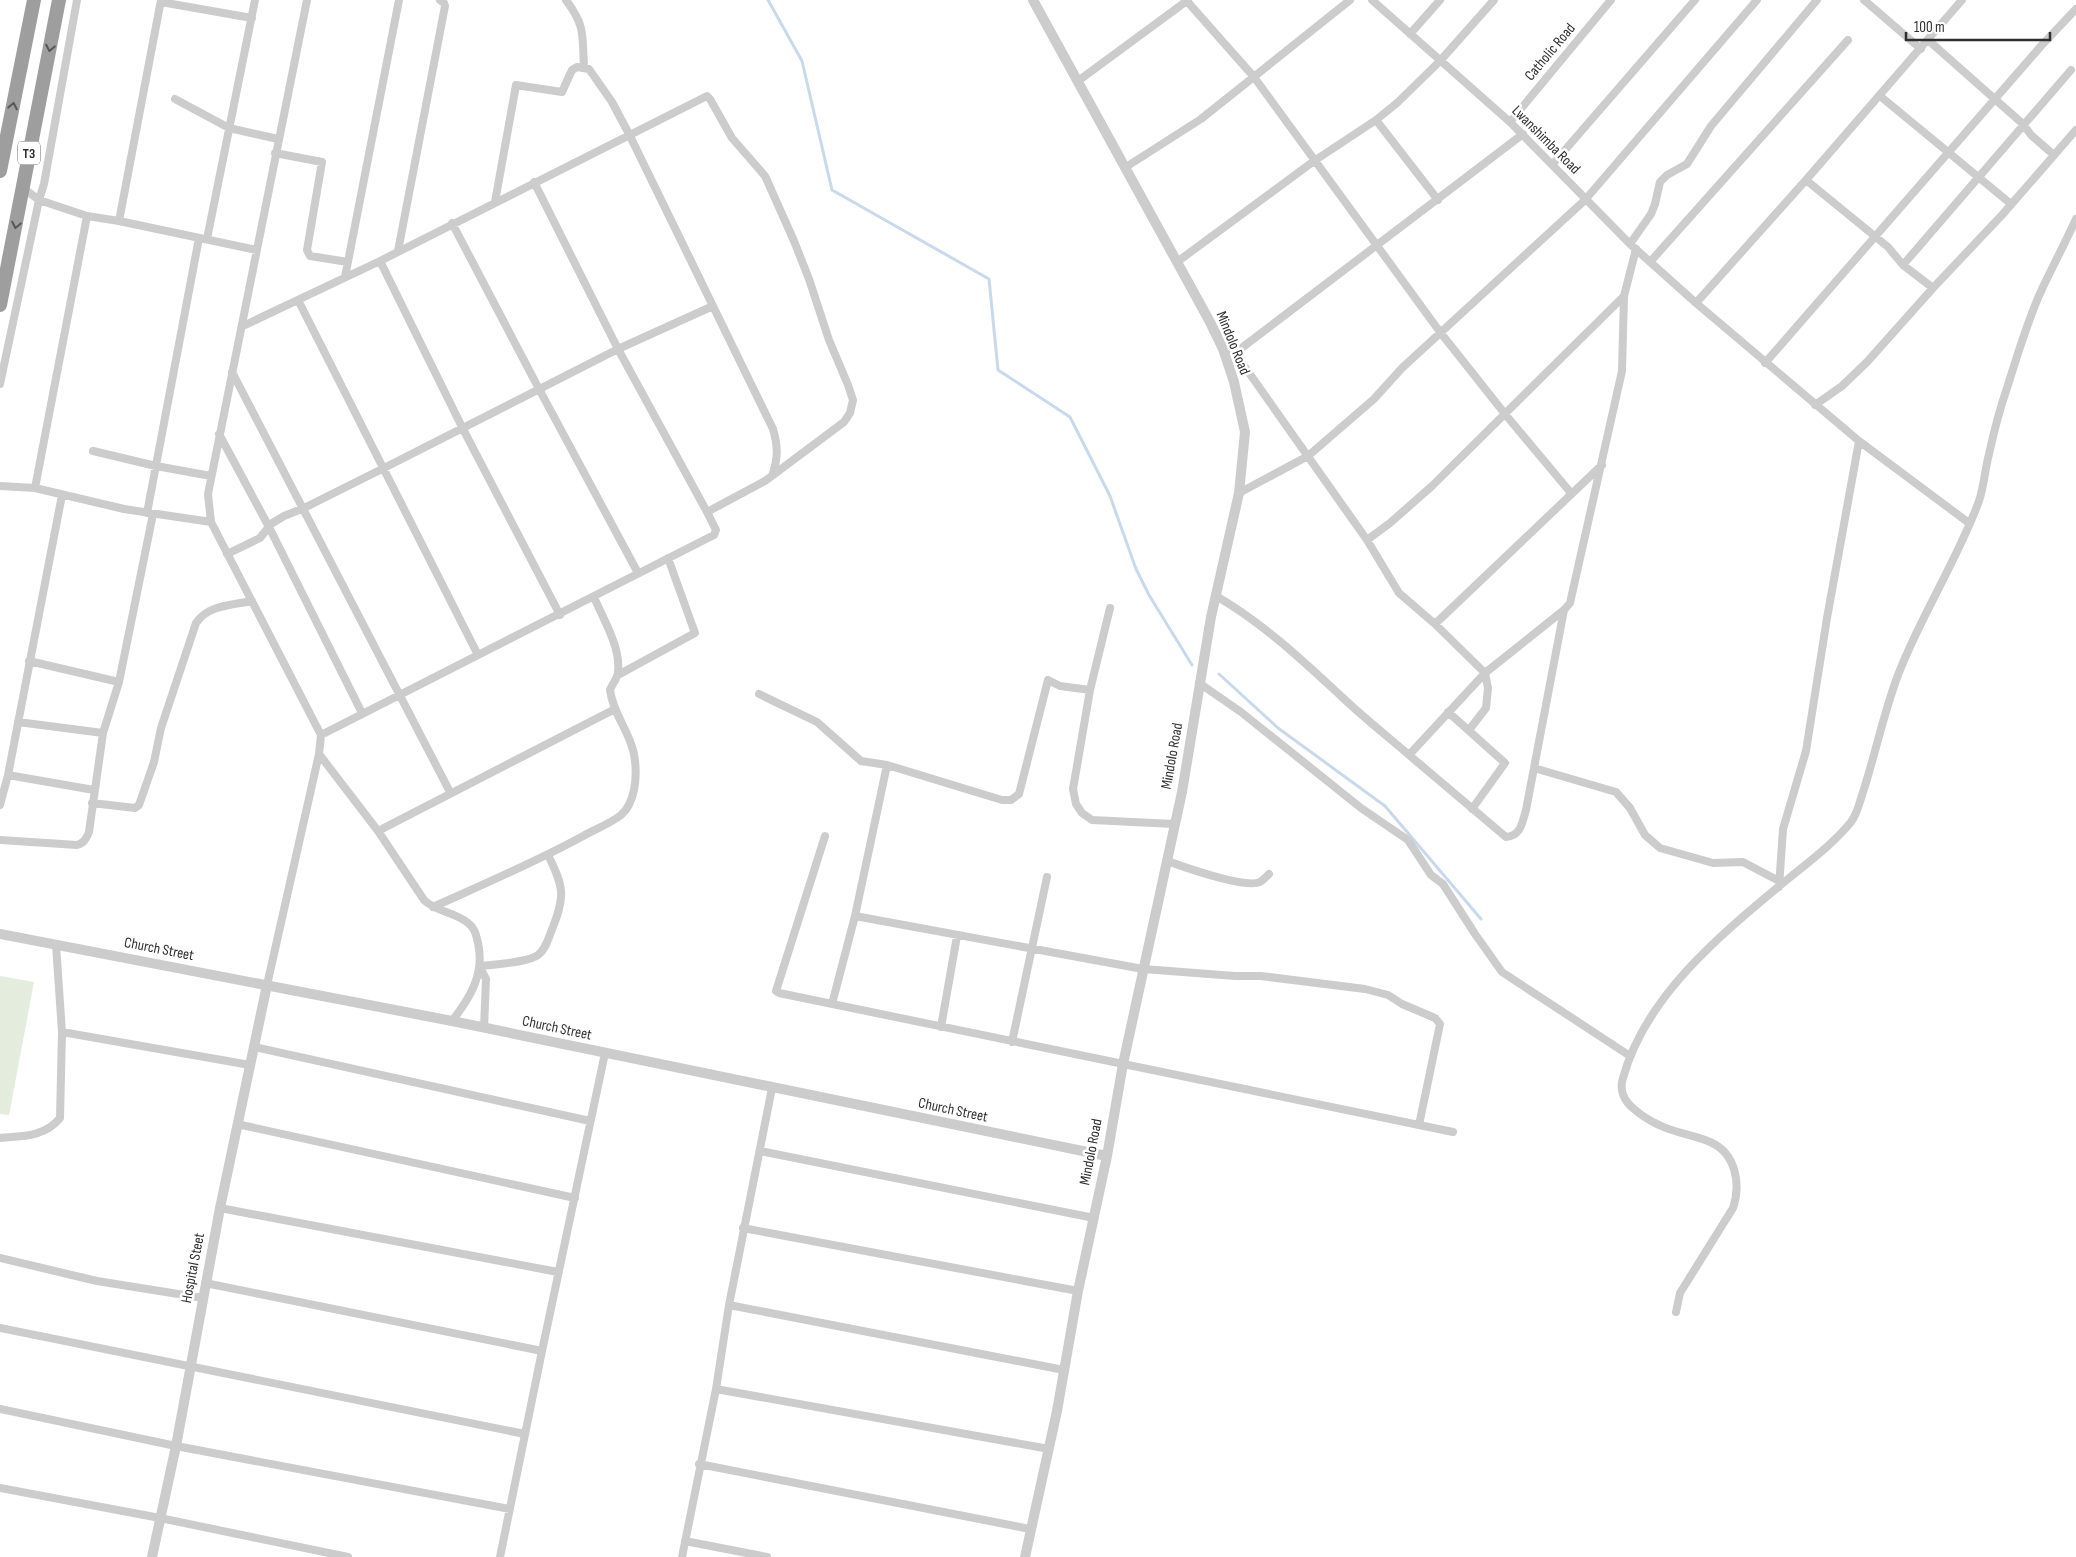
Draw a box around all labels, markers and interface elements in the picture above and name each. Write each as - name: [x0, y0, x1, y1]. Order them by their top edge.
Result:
- scale bar: [1906, 10, 2050, 42]
- text: 100 m: [1914, 18, 1945, 37]
- street label: Catholic Road: [1520, 19, 1580, 85]
- one-way arrow: [45, 43, 55, 52]
- one-way arrow: [7, 102, 18, 111]
- street label: Lwanshimba Road: [1508, 102, 1584, 178]
- road number: T3: [18, 142, 40, 164]
- one-way arrow: [11, 220, 21, 229]
- street label: Mindolo Road: [1212, 308, 1254, 378]
- street label: Mindolo Road: [1157, 721, 1187, 791]
- street label: Church Street: [123, 933, 196, 965]
- street label: Church Street: [521, 1011, 594, 1045]
- street label: Church Street: [917, 1093, 990, 1127]
- street label: Mindolo Road: [1075, 1117, 1107, 1187]
- street label: Hospital Steet: [177, 1231, 209, 1305]

